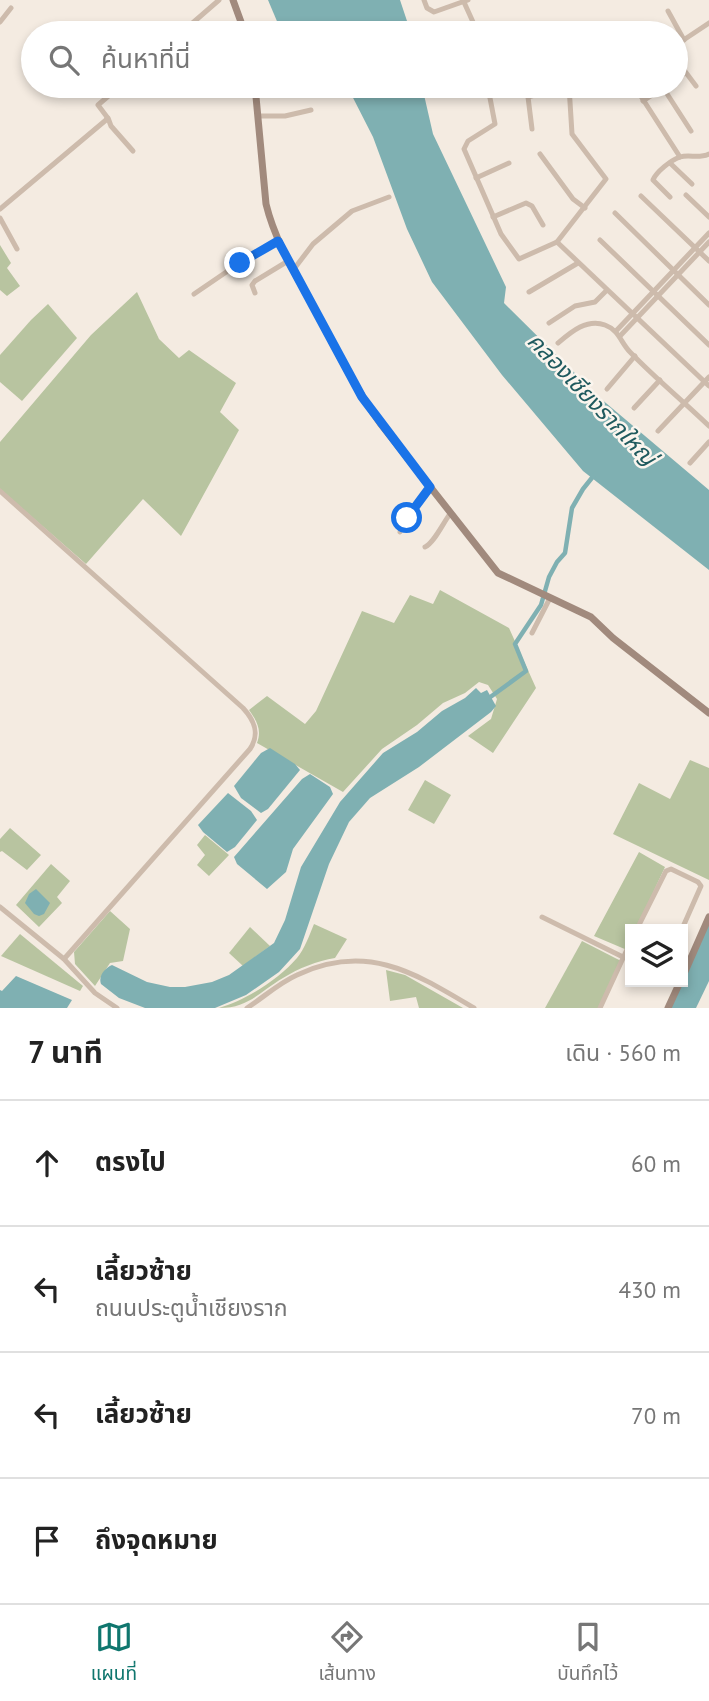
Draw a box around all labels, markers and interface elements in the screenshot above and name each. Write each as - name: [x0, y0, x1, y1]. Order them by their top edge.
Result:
- search box: [21, 21, 688, 98]
- icon: search: [45, 41, 83, 79]
- text: ค้นหาที่นี่: [101, 42, 191, 75]
- route end: [224, 247, 255, 278]
- water label: คลองเชียงรากใหญ่: [522, 326, 665, 473]
- route start: [391, 502, 422, 533]
- map controls: [625, 924, 688, 987]
- button: layers: [625, 924, 688, 987]
- text: 7 นาที: [28, 1032, 103, 1071]
- text: เดิน · 560 m: [565, 1038, 681, 1067]
- icon: ahead: [28, 1144, 66, 1182]
- text: ตรงไป: [95, 1145, 166, 1178]
- text: 60 m: [631, 1149, 681, 1178]
- text: เลี้ยวซ้าย: [95, 1254, 192, 1287]
- icon: left: [28, 1270, 66, 1308]
- text: 430 m: [619, 1275, 681, 1304]
- text: ถนนประตูน้ำเชียงราก: [95, 1293, 288, 1322]
- icon: left: [28, 1396, 66, 1434]
- text: เลี้ยวซ้าย: [95, 1397, 192, 1430]
- text: 70 m: [631, 1401, 681, 1430]
- icon: arrive: [28, 1522, 66, 1560]
- text: ถึงจุดหมาย: [95, 1523, 218, 1556]
- tab: แผนที่: [91, 1618, 137, 1689]
- tab: เส้นทาง: [318, 1618, 376, 1689]
- tab: บันทึกไว้: [557, 1618, 618, 1689]

